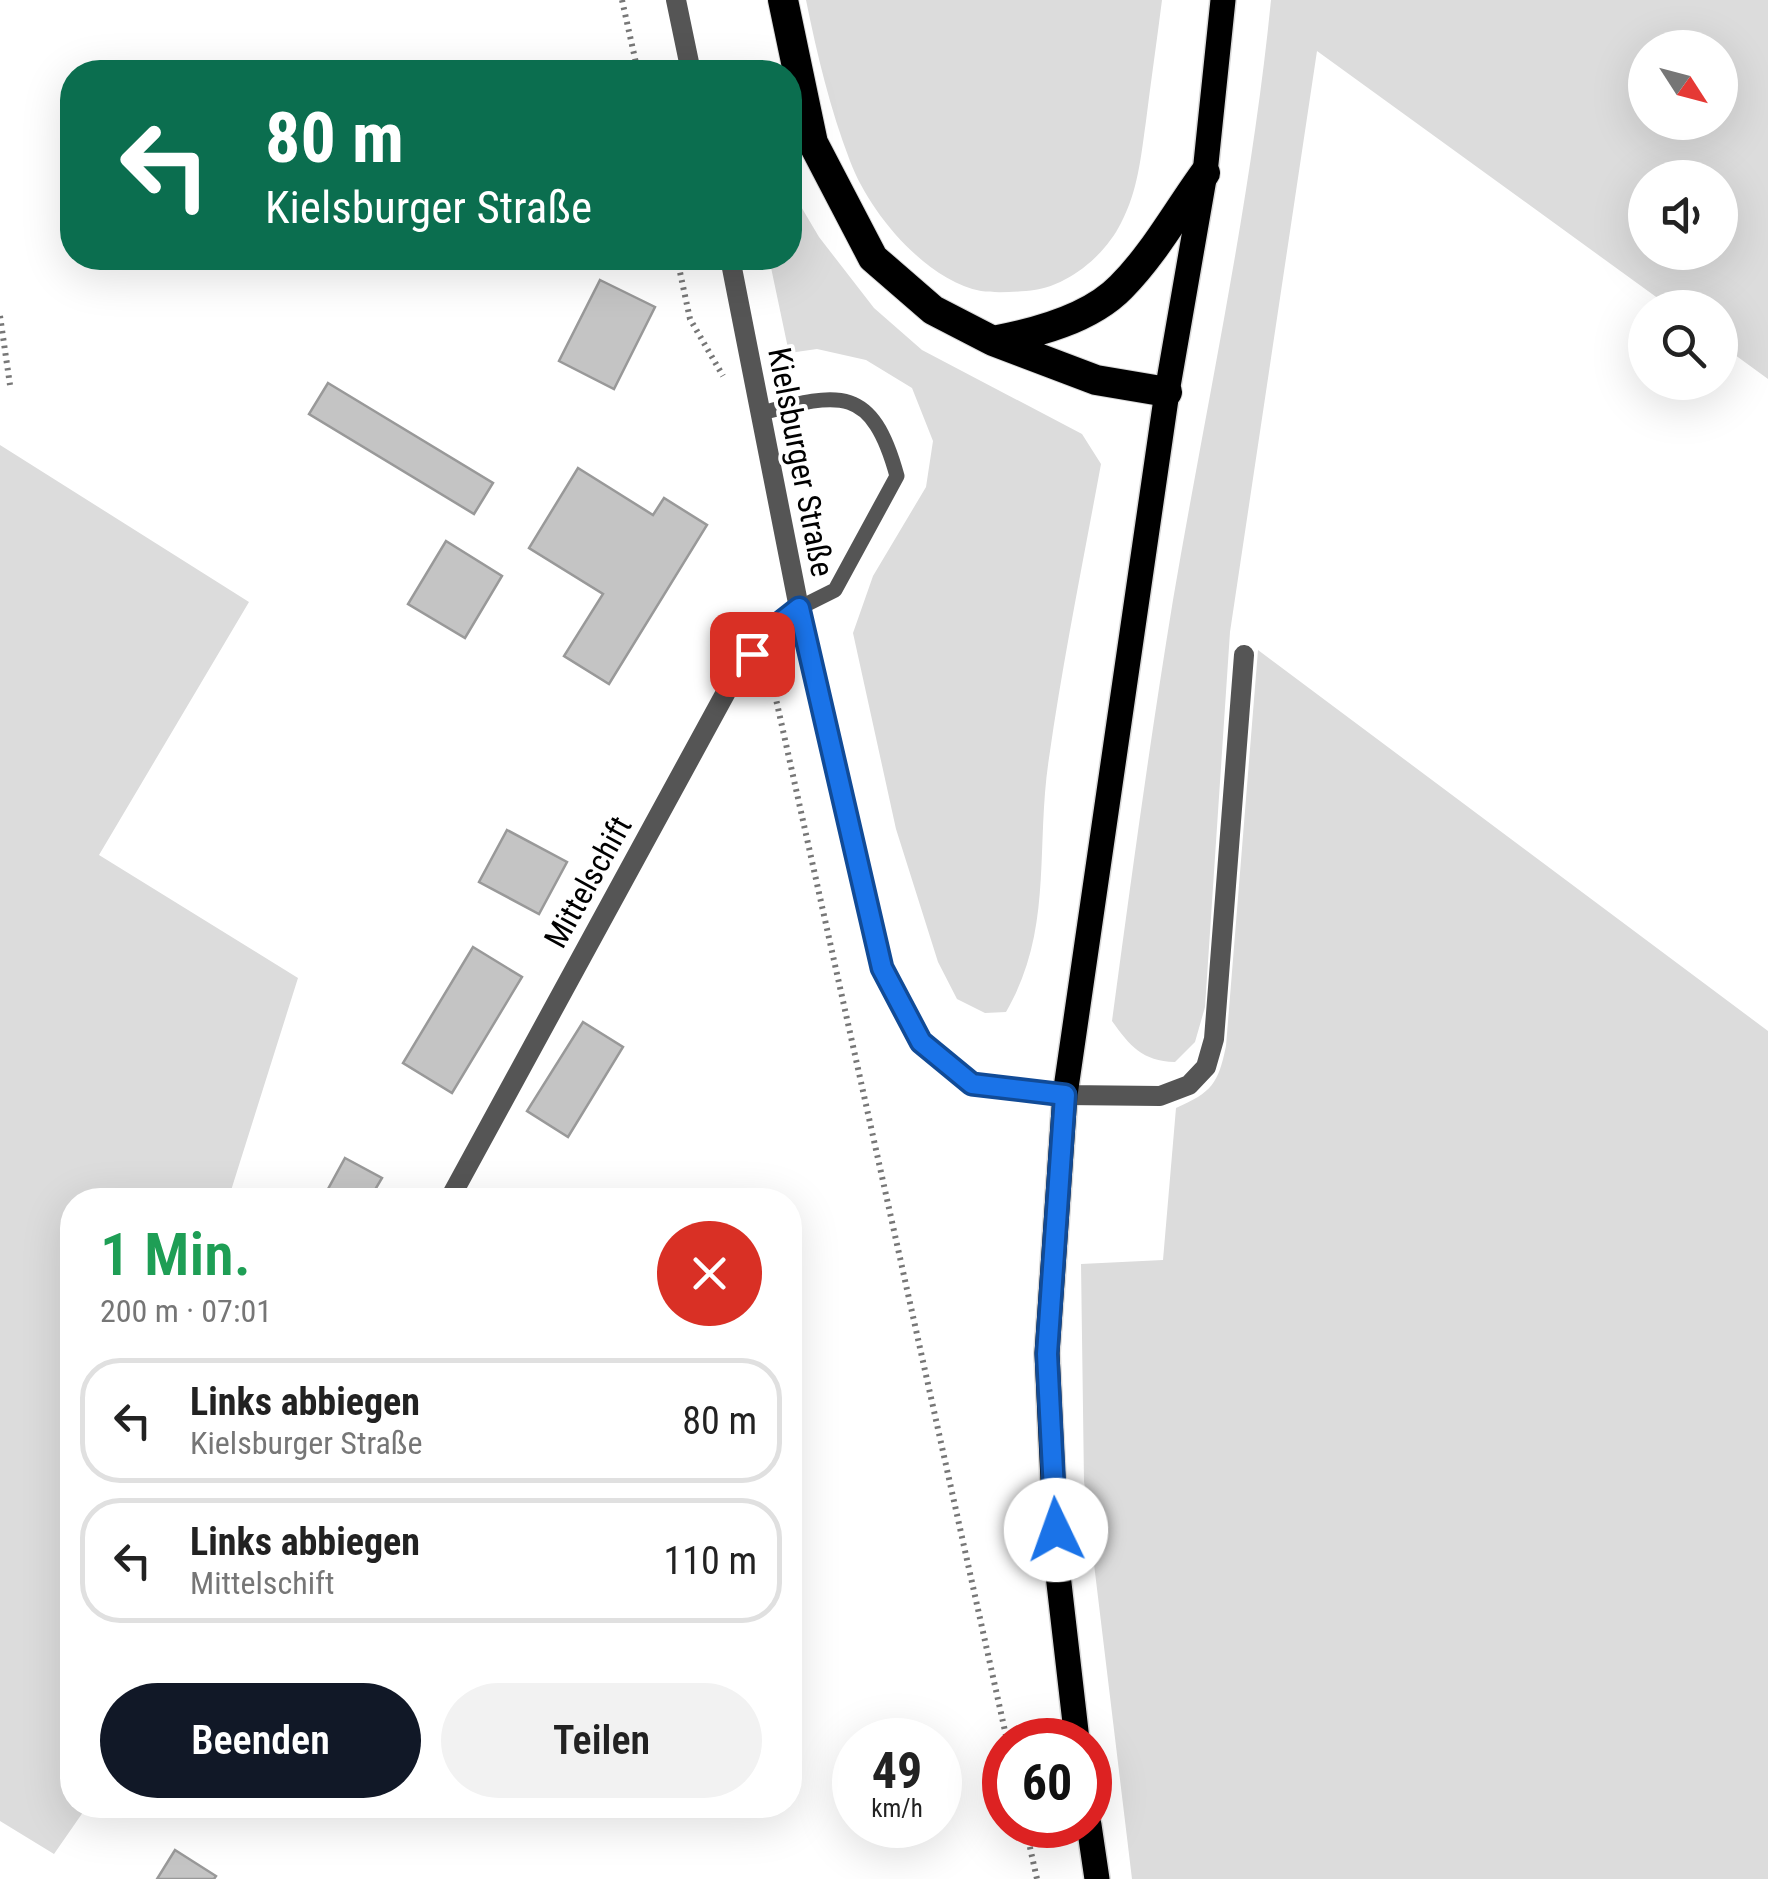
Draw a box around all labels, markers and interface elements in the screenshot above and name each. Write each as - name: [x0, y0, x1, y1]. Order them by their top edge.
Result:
- north arrow: [1628, 30, 1738, 140]
- map controls: [1628, 30, 1738, 400]
- text: 80 m: [265, 97, 404, 179]
- icon: left: [100, 100, 230, 230]
- button: sound: [1628, 160, 1738, 270]
- text: Kielsburger Straße: [265, 181, 592, 234]
- button: search: [1628, 290, 1738, 400]
- street label: Kielsburger Straße: [760, 344, 842, 580]
- pin: [710, 612, 795, 697]
- icon: arrive: [725, 627, 780, 682]
- street label: Mittelschift: [536, 810, 640, 954]
- text: 1 Min.: [100, 1219, 251, 1290]
- button: close: [657, 1221, 762, 1326]
- text: 200 m · 07:01: [100, 1292, 272, 1330]
- text: Links abbiegen: [190, 1380, 420, 1424]
- icon: left: [105, 1393, 160, 1448]
- text: 80 m: [682, 1399, 757, 1443]
- text: Kielsburger Straße: [190, 1424, 423, 1462]
- position arrow: [1004, 1478, 1108, 1582]
- text: Links abbiegen: [190, 1520, 420, 1564]
- icon: left: [105, 1533, 160, 1588]
- text: 110 m: [663, 1539, 757, 1583]
- text: Mittelschift: [190, 1564, 335, 1602]
- button: Beenden: [100, 1683, 421, 1798]
- button: Teilen: [441, 1683, 762, 1798]
- speed limit sign: 60: [982, 1718, 1112, 1848]
- text: 49: [872, 1742, 922, 1800]
- text: km/h: [871, 1794, 923, 1823]

